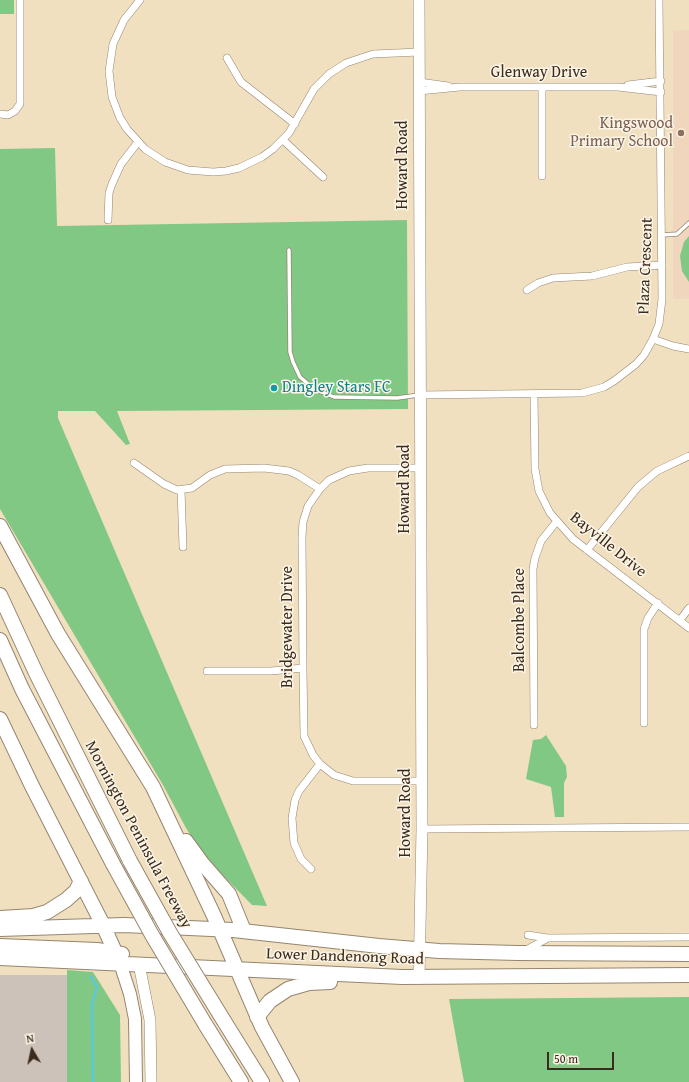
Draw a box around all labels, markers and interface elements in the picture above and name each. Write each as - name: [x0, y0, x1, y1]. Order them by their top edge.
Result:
- street label: Glenway Drive: [491, 63, 587, 83]
- place label: Kingswood Primary School: [570, 114, 673, 152]
- street label: Howard Road: [393, 120, 413, 210]
- marker: Kingswood Primary School: [676, 128, 686, 138]
- street label: Plaza Crescent: [635, 217, 657, 315]
- place label: Dingley Stars FC: [282, 378, 391, 398]
- marker: Dingley Stars FC: [269, 383, 279, 393]
- street label: Howard Road: [395, 444, 415, 534]
- street label: Bayville Drive: [566, 508, 650, 582]
- street label: Bridgewater Drive: [278, 566, 298, 688]
- street label: Balcombe Place: [510, 568, 530, 672]
- street label: Mornington Peninsula Freeway: [80, 738, 196, 932]
- street label: Howard Road: [396, 768, 416, 858]
- street label: Lower Dandenong Road: [266, 945, 424, 969]
- north arrow: [12, 1030, 52, 1070]
- text: N: [25, 1030, 35, 1047]
- scale bar: [549, 1044, 616, 1070]
- text: 50 m: [554, 1050, 578, 1067]

